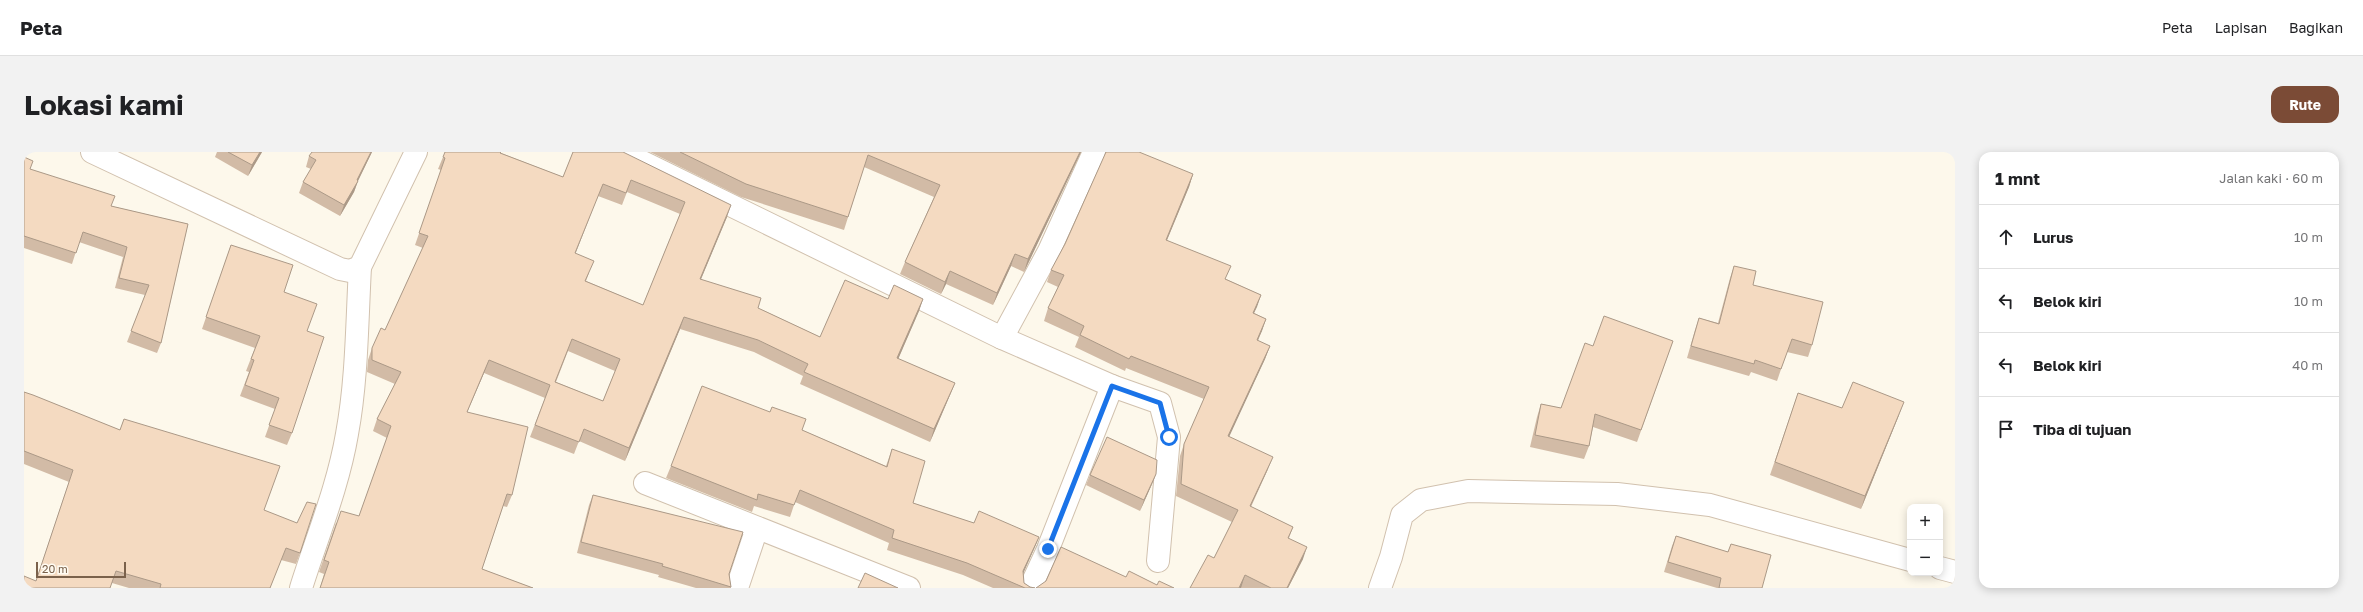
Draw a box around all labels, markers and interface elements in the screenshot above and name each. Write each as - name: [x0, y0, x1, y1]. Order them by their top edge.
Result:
- text: Peta: [20, 16, 62, 39]
- text: Peta: [2162, 19, 2193, 36]
- text: Lapisan: [2215, 19, 2267, 36]
- text: Bagikan: [2289, 19, 2343, 36]
- button: Rute: [2271, 86, 2339, 123]
- text: Lokasi kami: [24, 88, 184, 121]
- text: 1 mnt: [1995, 168, 2040, 189]
- text: Jalan kaki · 60 m: [2219, 170, 2323, 186]
- icon: ahead: [1995, 226, 2017, 248]
- text: Lurus: [2033, 228, 2074, 246]
- text: 10 m: [2294, 229, 2323, 245]
- icon: left: [1995, 290, 2017, 312]
- text: Belok kiri: [2033, 292, 2102, 310]
- text: 10 m: [2294, 293, 2323, 309]
- icon: left: [1995, 354, 2017, 376]
- text: Belok kiri: [2033, 356, 2102, 374]
- text: 40 m: [2292, 357, 2323, 373]
- icon: arrive: [1995, 418, 2017, 440]
- text: Tiba di tujuan: [2033, 420, 2131, 438]
- route start: [1160, 428, 1178, 446]
- map controls: [1907, 504, 1943, 576]
- button: +: [1907, 504, 1943, 540]
- route end: [1039, 540, 1057, 558]
- button: −: [1907, 540, 1943, 576]
- scale bar: [36, 560, 126, 579]
- text: 20 m: [42, 562, 68, 575]

